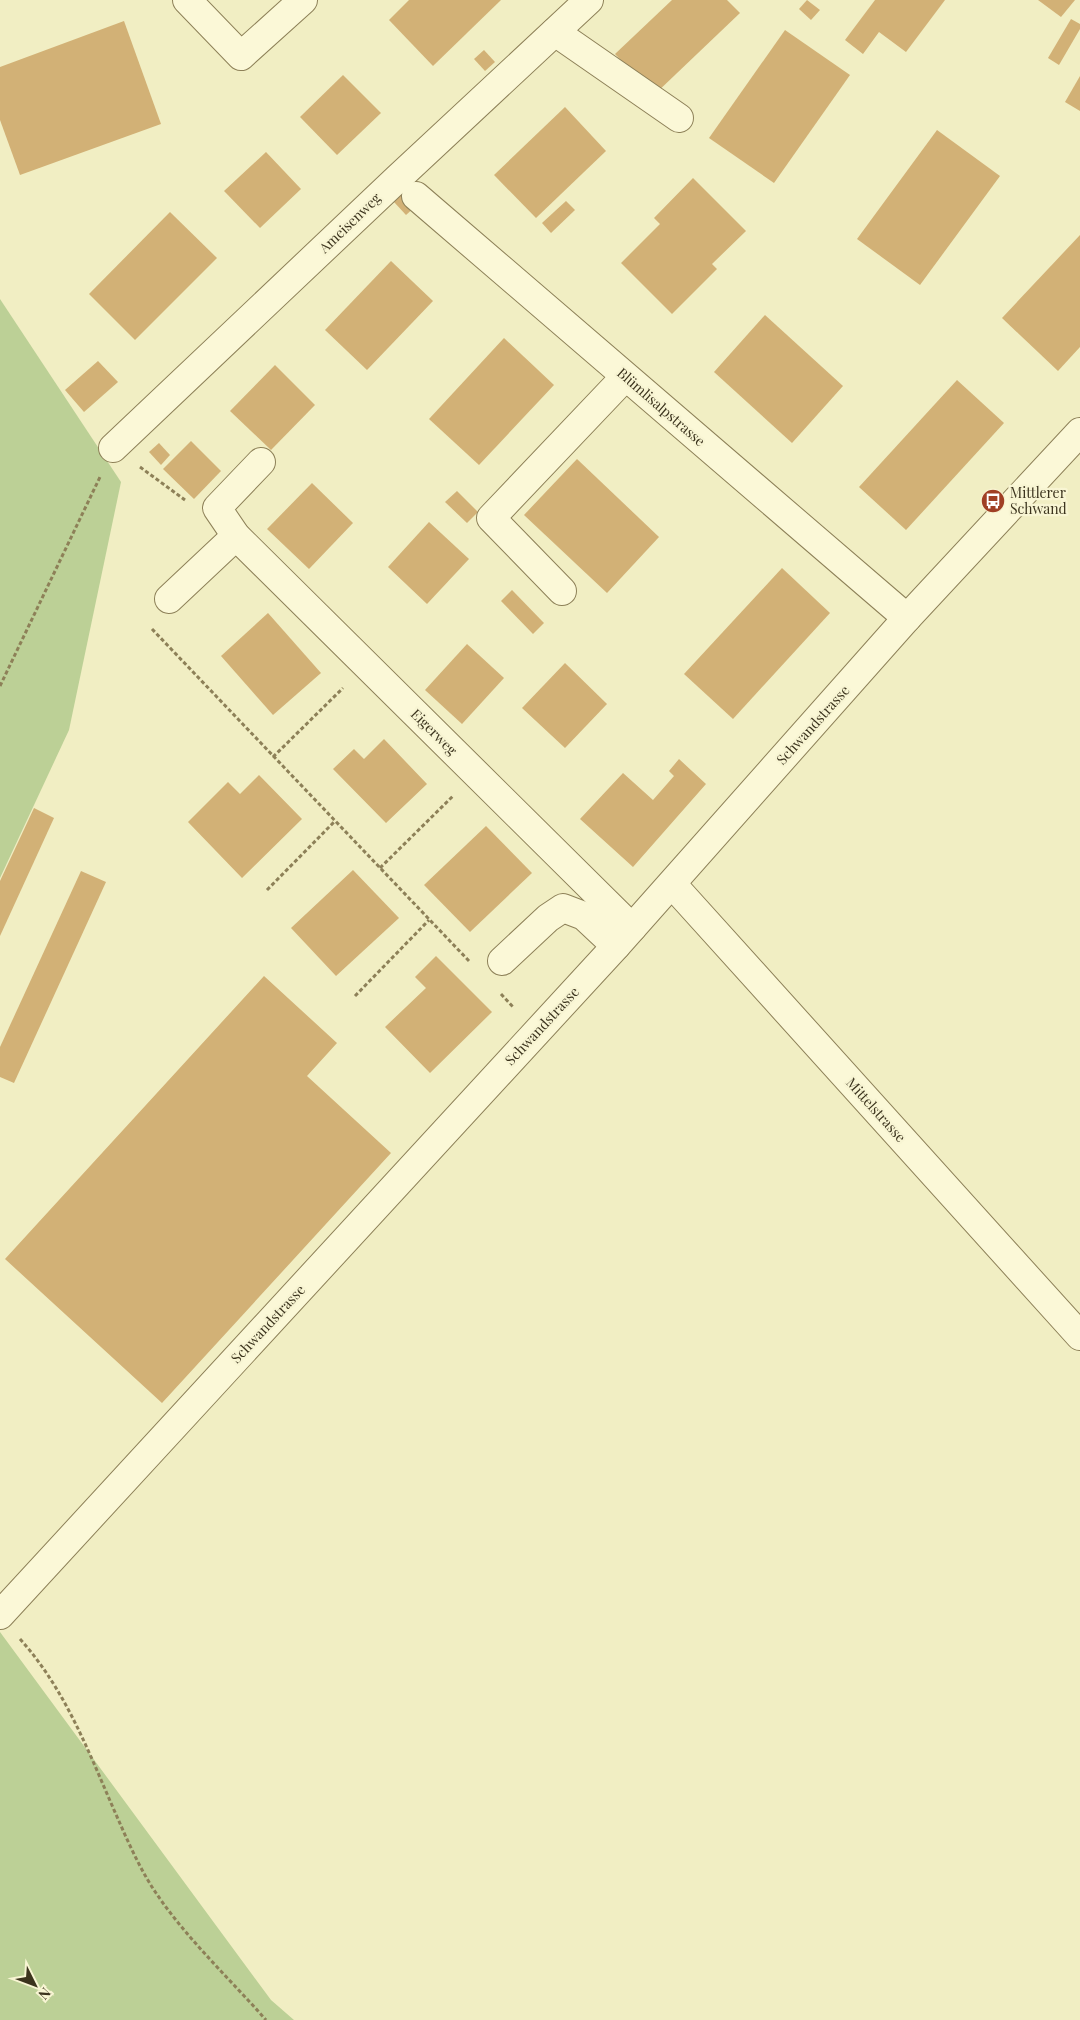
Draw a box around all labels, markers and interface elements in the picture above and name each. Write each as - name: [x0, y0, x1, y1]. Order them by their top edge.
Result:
- street label: Ameisenweg: [314, 188, 385, 258]
- street label: Blümlisalpstrasse: [613, 363, 709, 450]
- place label: Mittlerer Schwand: [1010, 483, 1067, 518]
- bus stop icon: Mittlerer Schwand: [980, 488, 1006, 514]
- street label: Schwandstrasse: [772, 681, 853, 768]
- street label: Eigerweg: [407, 704, 462, 759]
- street label: Schwandstrasse: [500, 982, 583, 1069]
- street label: Mittelstrasse: [842, 1073, 910, 1146]
- street label: Schwandstrasse: [226, 1280, 309, 1367]
- north arrow: [10, 1960, 60, 2010]
- text: N: [35, 1984, 55, 2004]

